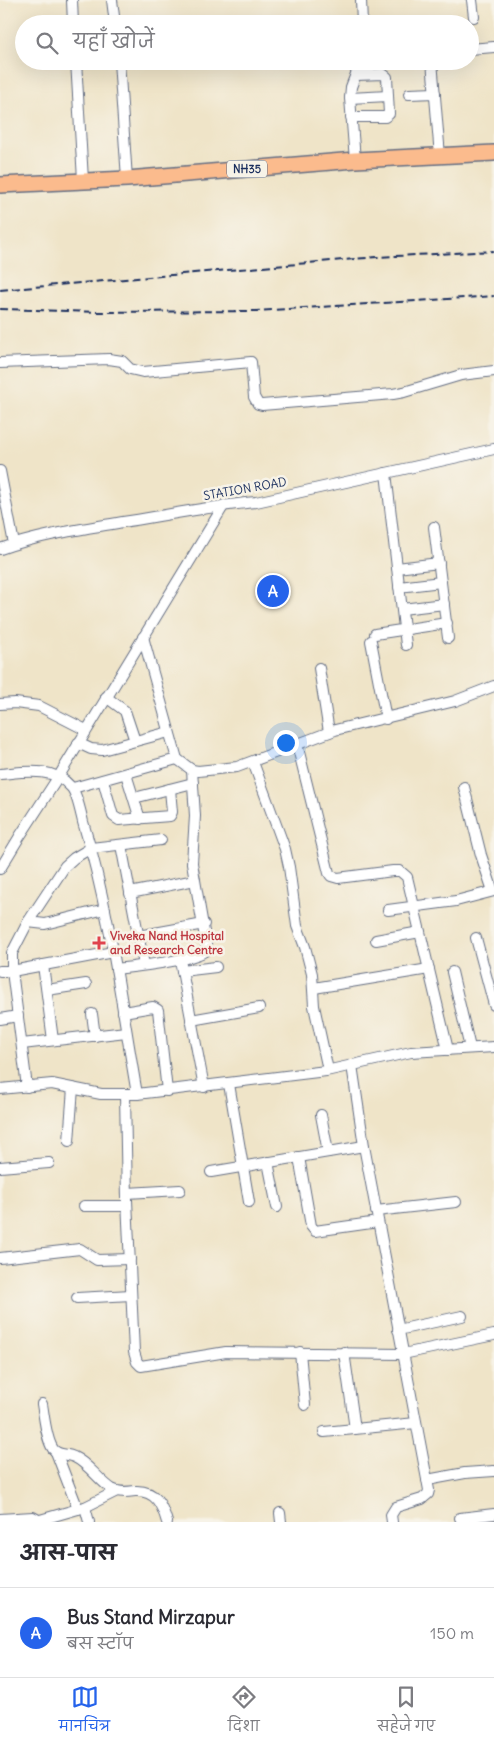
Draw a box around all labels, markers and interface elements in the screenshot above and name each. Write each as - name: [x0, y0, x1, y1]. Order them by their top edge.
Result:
- search box: [15, 15, 479, 70]
- icon: search: [33, 29, 61, 57]
- text: यहाँ खोजें: [73, 29, 154, 53]
- road number: NH35: [227, 160, 267, 178]
- street label: STATION ROAD: [202, 474, 288, 503]
- pin: A: [257, 572, 289, 610]
- your location: [273, 730, 299, 756]
- place label: Viveka Nand Hospital and Research Centre: [110, 928, 224, 957]
- marker: Viveka Nand Hospital and Research Centre: [92, 936, 106, 950]
- text: आस-पास: [20, 1539, 117, 1566]
- text: Bus Stand Mirzapur: [67, 1605, 235, 1629]
- text: A: [31, 1623, 41, 1643]
- text: 150 m: [430, 1623, 474, 1643]
- text: बस स्टॉप: [67, 1633, 133, 1653]
- tab: मानचित्र: [59, 1683, 110, 1742]
- tab: दिशा: [228, 1683, 260, 1742]
- tab: सहेजे गए: [377, 1683, 435, 1742]

